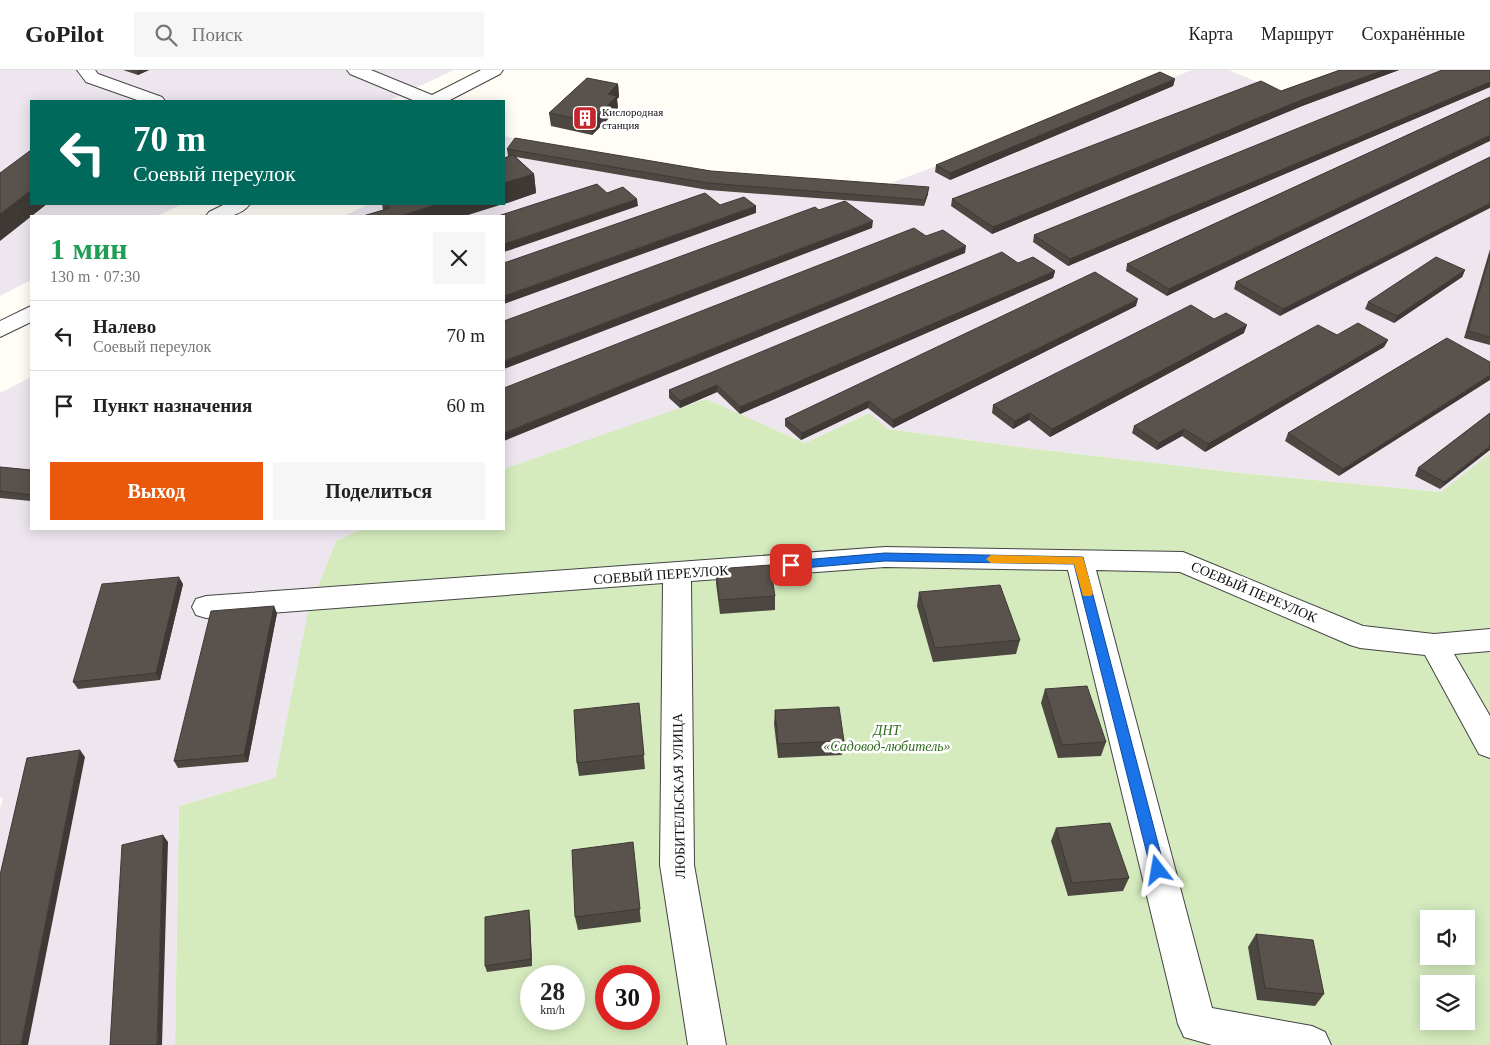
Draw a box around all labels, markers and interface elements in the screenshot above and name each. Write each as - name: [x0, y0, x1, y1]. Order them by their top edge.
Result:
- search box: [134, 12, 484, 57]
- text: GoPilot: [25, 21, 104, 47]
- icon: search: [152, 21, 180, 49]
- text: Поиск: [192, 24, 243, 45]
- text: Карта: [1188, 24, 1233, 44]
- text: Маршрут: [1261, 24, 1333, 44]
- text: Сохранённые: [1361, 24, 1465, 44]
- building icon: Кислородная станция: [572, 105, 598, 131]
- place label: Кислородная станция: [602, 106, 663, 131]
- icon: left: [50, 120, 115, 185]
- text: 70 m: [133, 120, 206, 159]
- text: Соевый переулок: [133, 161, 296, 186]
- text: 1 мин: [50, 232, 128, 265]
- button: close: [433, 232, 485, 284]
- text: 130 m · 07:30: [50, 268, 140, 285]
- text: Налево: [93, 316, 156, 337]
- icon: left: [50, 322, 78, 350]
- text: 70 m: [446, 325, 485, 346]
- text: Соевый переулок: [93, 338, 211, 355]
- icon: arrive: [50, 392, 78, 420]
- text: Пункт назначения: [93, 395, 252, 416]
- text: 60 m: [446, 395, 485, 416]
- button: Выход: [50, 462, 263, 520]
- button: Поделиться: [273, 462, 485, 520]
- pin: [770, 544, 812, 586]
- icon: arrive: [777, 551, 805, 579]
- street label: СОЕВЫЙ ПЕРЕУЛОК: [1189, 558, 1320, 626]
- street label: СОЕВЫЙ ПЕРЕУЛОК: [593, 562, 730, 587]
- street label: ЛЮБИТЕЛЬСКАЯ УЛИЦА: [670, 712, 688, 879]
- park label: ДНТ «Садовод-любитель»: [823, 723, 951, 754]
- position arrow: [1131, 843, 1183, 895]
- map controls: [1420, 910, 1475, 1030]
- button: sound: [1420, 910, 1475, 965]
- speed limit sign: 30: [595, 965, 660, 1030]
- button: layers: [1420, 975, 1475, 1030]
- text: 28: [540, 978, 565, 1005]
- text: km/h: [540, 1003, 565, 1017]

